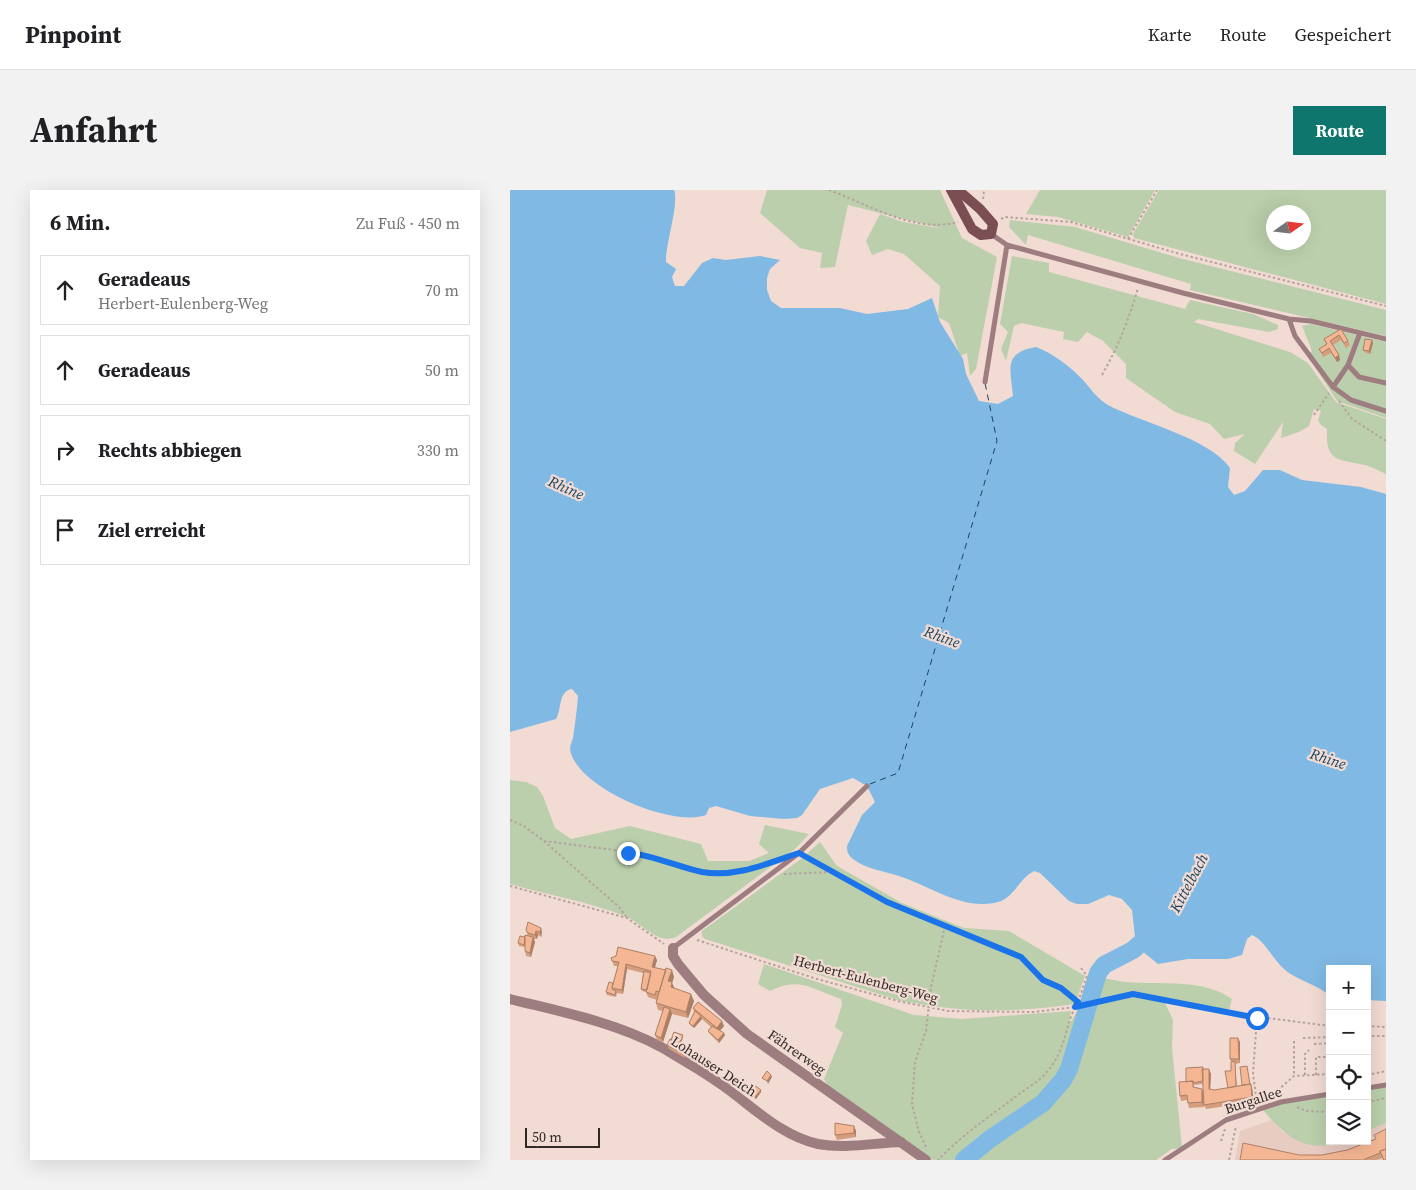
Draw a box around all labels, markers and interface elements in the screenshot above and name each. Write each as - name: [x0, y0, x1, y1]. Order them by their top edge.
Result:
- text: Pinpoint: [25, 18, 121, 51]
- text: Karte: [1148, 22, 1192, 47]
- text: Route: [1220, 22, 1266, 47]
- text: Gespeichert: [1294, 22, 1391, 47]
- text: Anfahrt: [30, 106, 157, 154]
- button: Route: [1293, 106, 1386, 155]
- north arrow: [1266, 205, 1311, 250]
- text: 6 Min.: [50, 208, 111, 237]
- text: Zu Fuß · 450 m: [356, 212, 460, 234]
- text: Geradeaus: [98, 266, 190, 292]
- icon: ahead: [51, 276, 79, 304]
- text: 70 m: [425, 279, 459, 301]
- text: Herbert-Eulenberg-Weg: [98, 292, 268, 314]
- icon: ahead: [51, 356, 79, 384]
- text: Geradeaus: [98, 357, 190, 383]
- text: 50 m: [425, 359, 459, 381]
- icon: right: [51, 436, 79, 464]
- text: Rechts abbiegen: [98, 437, 242, 463]
- text: 330 m: [417, 439, 459, 461]
- water label: Rhine: [544, 470, 587, 505]
- icon: arrive: [51, 516, 79, 544]
- text: Ziel erreicht: [98, 517, 205, 543]
- water label: Rhine: [920, 620, 963, 653]
- water label: Rhine: [1307, 743, 1349, 774]
- route end: [617, 842, 640, 865]
- water label: Kittelbach: [1164, 850, 1213, 917]
- street label: Herbert-Eulenberg-Weg: [792, 950, 940, 1008]
- map controls: [1326, 965, 1371, 1145]
- button: +: [1326, 965, 1371, 1010]
- route start: [1246, 1007, 1269, 1030]
- button: −: [1326, 1010, 1371, 1055]
- street label: Fährerweg: [764, 1025, 830, 1079]
- street label: Lohauser Deich: [667, 1031, 761, 1101]
- button: locate: [1326, 1055, 1371, 1100]
- street label: Burgallee: [1222, 1081, 1284, 1119]
- button: layers: [1326, 1100, 1371, 1145]
- scale bar: [525, 1125, 600, 1148]
- text: 50 m: [532, 1127, 562, 1147]

